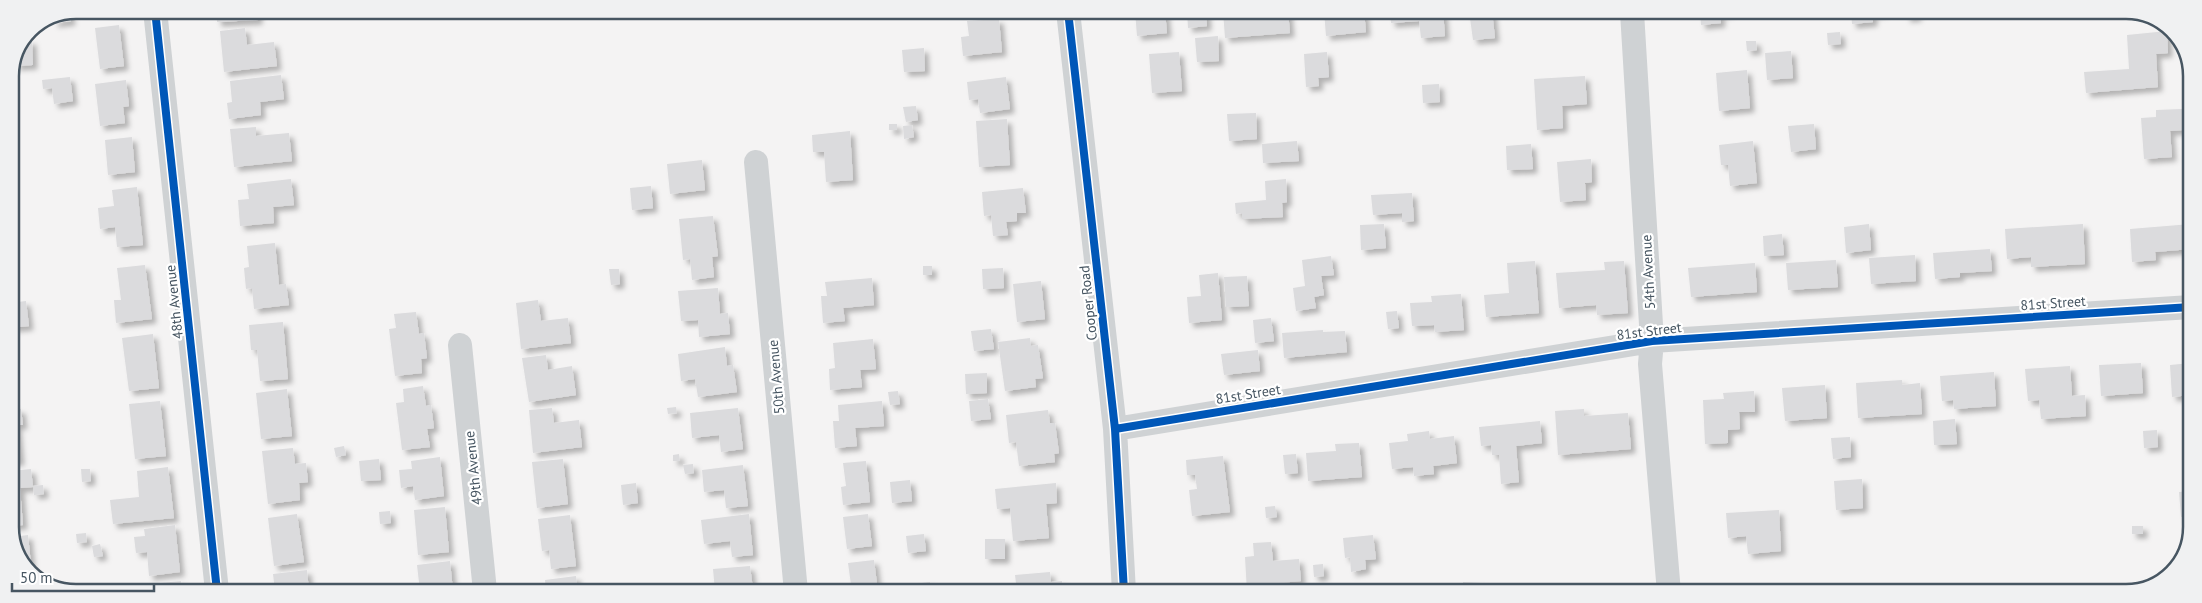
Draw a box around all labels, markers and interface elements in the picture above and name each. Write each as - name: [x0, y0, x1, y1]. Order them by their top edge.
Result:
- street label: 54th Avenue: [1637, 234, 1659, 310]
- street label: 48th Avenue: [161, 264, 187, 340]
- street label: Cooper Road: [1075, 265, 1101, 341]
- street label: 81st Street: [2020, 292, 2086, 314]
- street label: 81st Street: [1615, 318, 1683, 344]
- street label: 50th Avenue: [764, 339, 788, 415]
- street label: 81st Street: [1214, 380, 1282, 408]
- street label: 49th Avenue: [460, 430, 486, 506]
- scale bar: [12, 560, 155, 592]
- text: 50 m: [20, 568, 53, 587]

